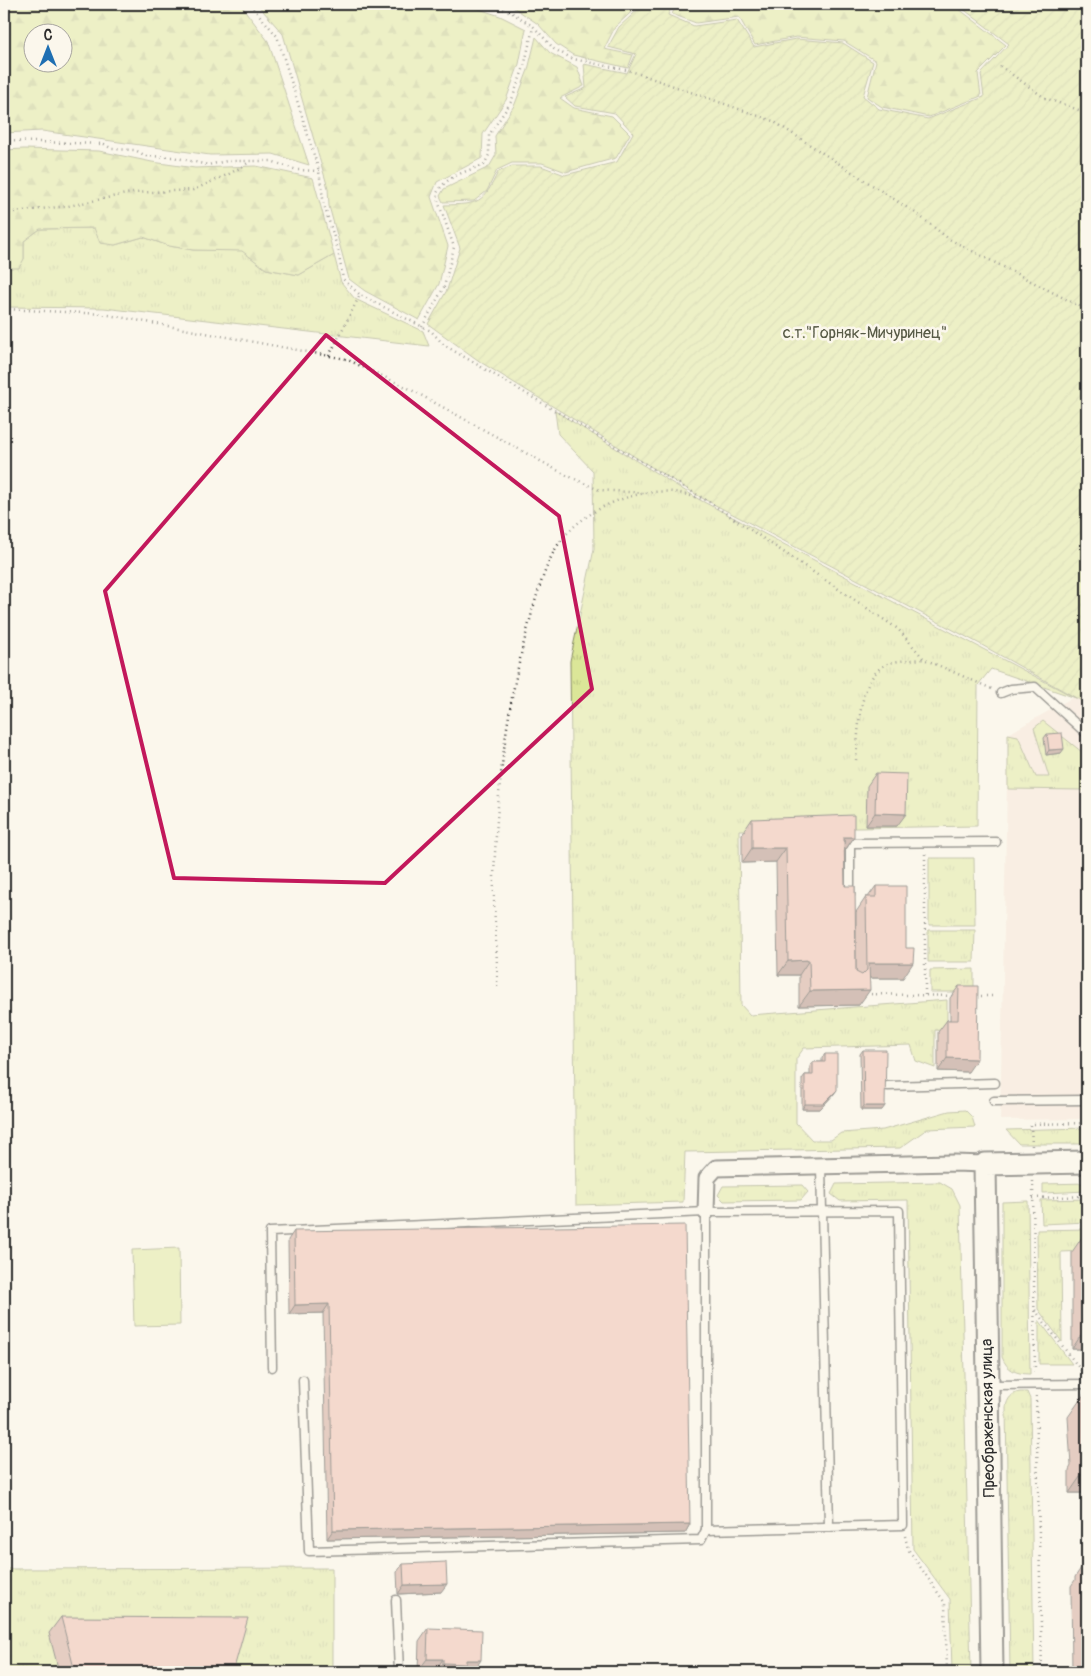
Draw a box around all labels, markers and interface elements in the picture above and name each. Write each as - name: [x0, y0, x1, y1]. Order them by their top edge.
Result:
- north arrow: [22, 22, 72, 72]
- text: С: [44, 27, 53, 44]
- park label: с.т."Горняк-Мичуринец": [783, 323, 947, 343]
- street label: Преображенская улица: [977, 1339, 999, 1497]

